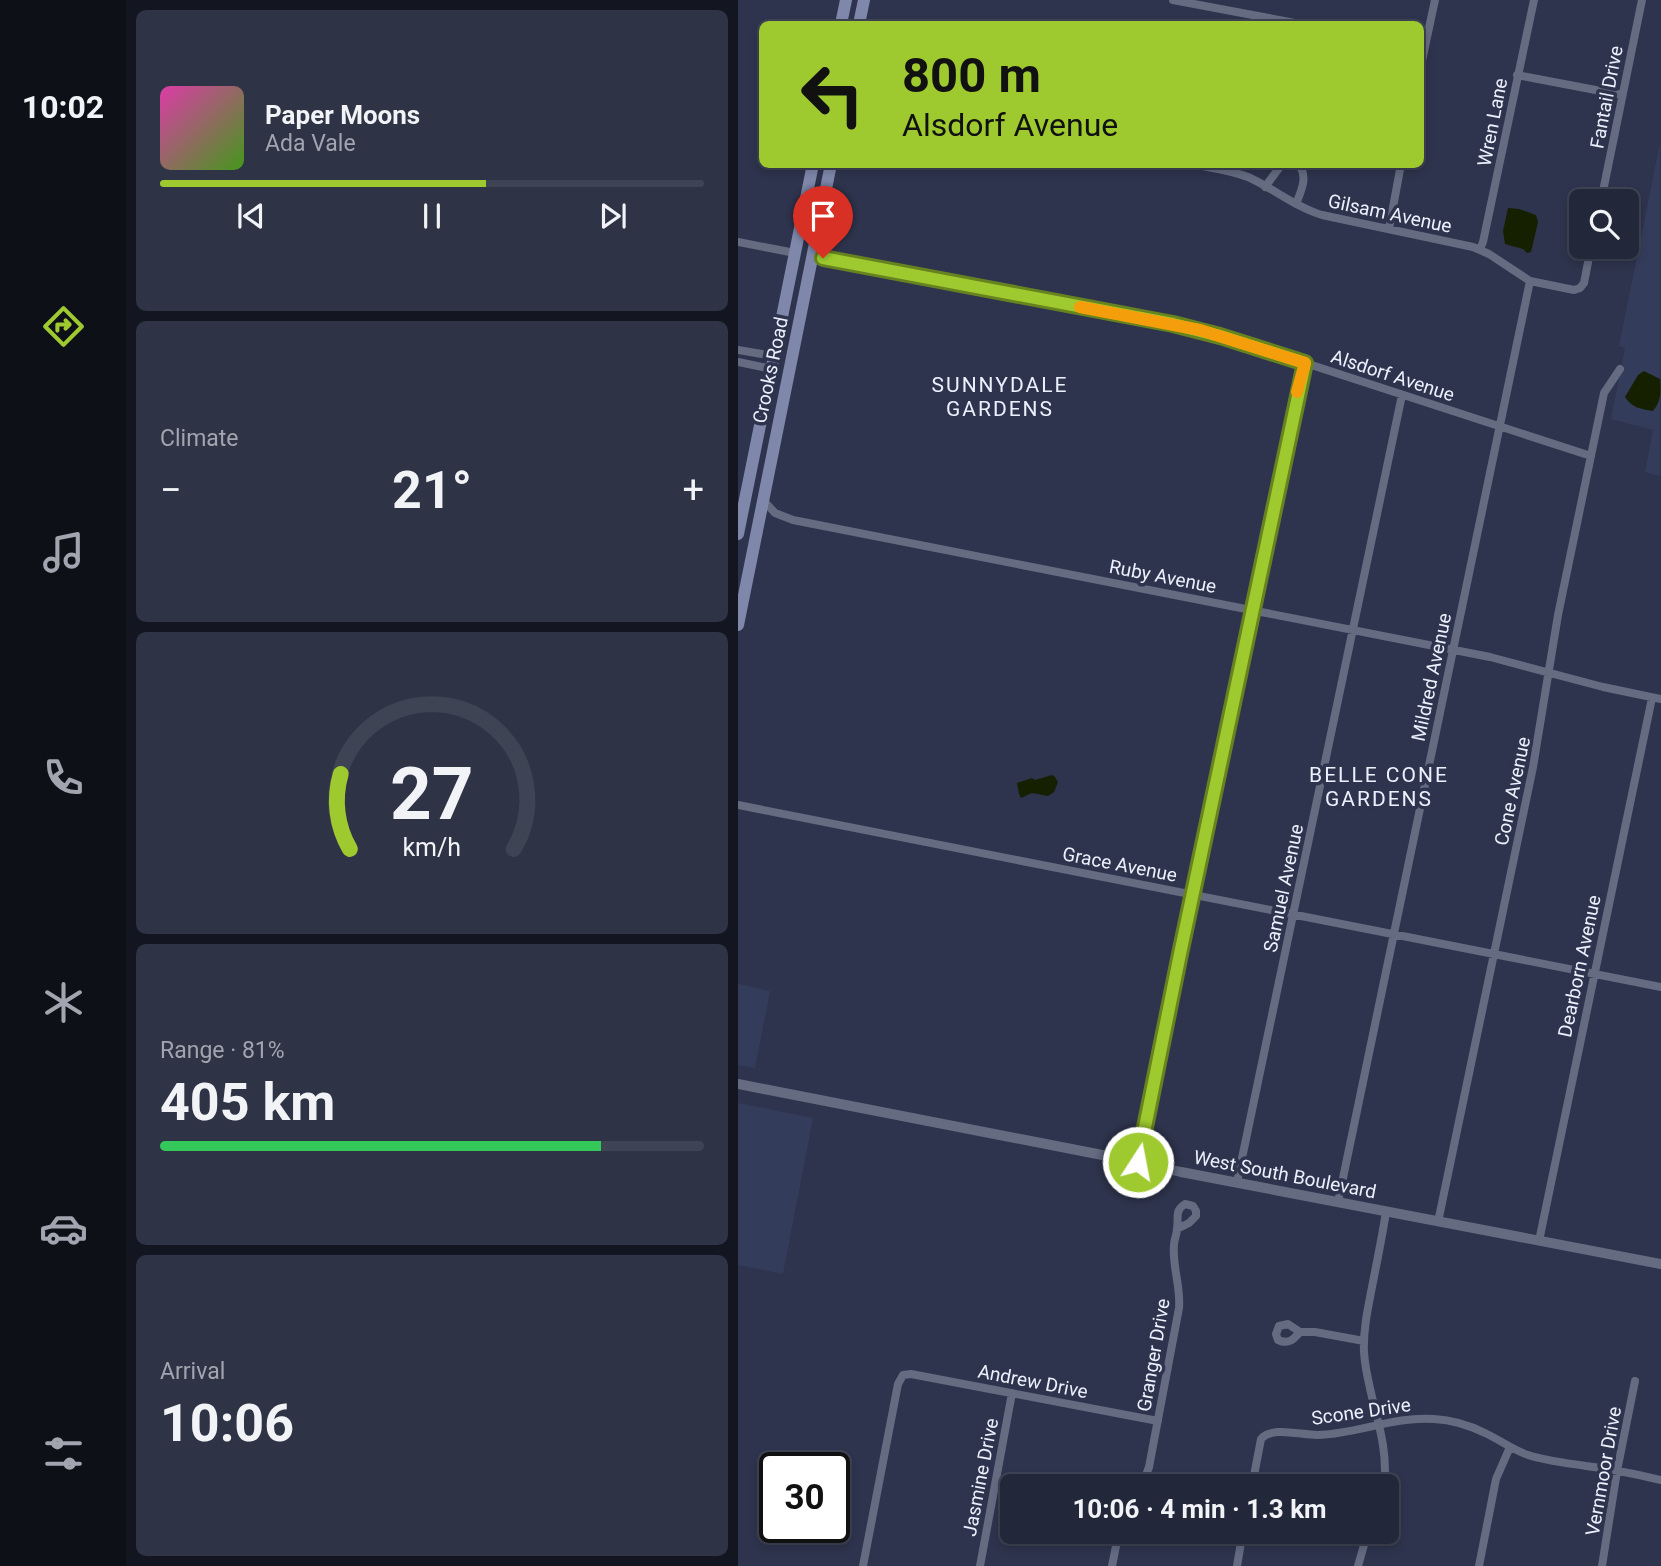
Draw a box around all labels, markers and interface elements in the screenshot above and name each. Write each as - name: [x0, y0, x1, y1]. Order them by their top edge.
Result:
- street label: Fantail Drive: [1585, 44, 1628, 150]
- text: 800 m: [902, 47, 1041, 104]
- icon: left: [787, 49, 878, 140]
- street label: Wren Lane: [1473, 76, 1512, 168]
- text: 10:02: [22, 88, 104, 126]
- text: Paper Moons: [265, 100, 420, 130]
- text: Alsdorf Avenue: [902, 106, 1118, 144]
- text: Ada Vale: [265, 130, 356, 157]
- pin: [793, 186, 853, 258]
- street label: Gilsam Avenue: [1326, 189, 1454, 238]
- map controls: [1569, 189, 1639, 259]
- button: search: [1569, 189, 1639, 259]
- icon: previous: [232, 197, 270, 235]
- icon: pause: [413, 197, 451, 235]
- icon: next: [594, 197, 632, 235]
- icon: arrive: [804, 197, 842, 235]
- icon: directions: [39, 302, 88, 351]
- street label: Crooks Road: [748, 315, 793, 425]
- street label: Alsdorf Avenue: [1328, 345, 1457, 406]
- district label: SUNNYDALE GARDENS: [932, 373, 1068, 421]
- text: Climate: [160, 425, 239, 452]
- text: 21°: [392, 460, 472, 521]
- text: −: [160, 468, 182, 512]
- text: +: [682, 468, 704, 512]
- icon: music: [39, 528, 88, 577]
- street label: Ruby Avenue: [1107, 555, 1218, 598]
- street label: Mildred Avenue: [1407, 611, 1456, 743]
- street label: Cone Avenue: [1490, 735, 1535, 848]
- text: 27: [390, 751, 474, 837]
- icon: phone: [39, 753, 88, 802]
- district label: BELLE CONE GARDENS: [1309, 763, 1449, 811]
- street label: Samuel Avenue: [1259, 822, 1308, 954]
- text: km/h: [403, 833, 461, 862]
- street label: Grace Avenue: [1061, 842, 1179, 887]
- street label: Dearborn Avenue: [1553, 893, 1606, 1039]
- icon: climate: [39, 978, 88, 1027]
- text: Range · 81%: [160, 1037, 285, 1064]
- text: 405 km: [160, 1072, 335, 1133]
- position arrow: [1101, 1125, 1175, 1199]
- street label: West South Boulevard: [1192, 1146, 1378, 1203]
- icon: car: [39, 1204, 88, 1253]
- street label: Granger Drive: [1132, 1297, 1175, 1413]
- text: Arrival: [160, 1358, 225, 1385]
- street label: Andrew Drive: [976, 1360, 1090, 1403]
- text: 10:06: [160, 1393, 294, 1454]
- street label: Scone Drive: [1310, 1393, 1412, 1430]
- street label: Vernmoor Drive: [1581, 1405, 1626, 1538]
- street label: Jasmine Drive: [958, 1416, 1003, 1538]
- icon: filters: [39, 1429, 88, 1478]
- speed limit sign: 30: [759, 1452, 850, 1543]
- text: 10:06 · 4 min · 1.3 km: [1072, 1494, 1327, 1524]

